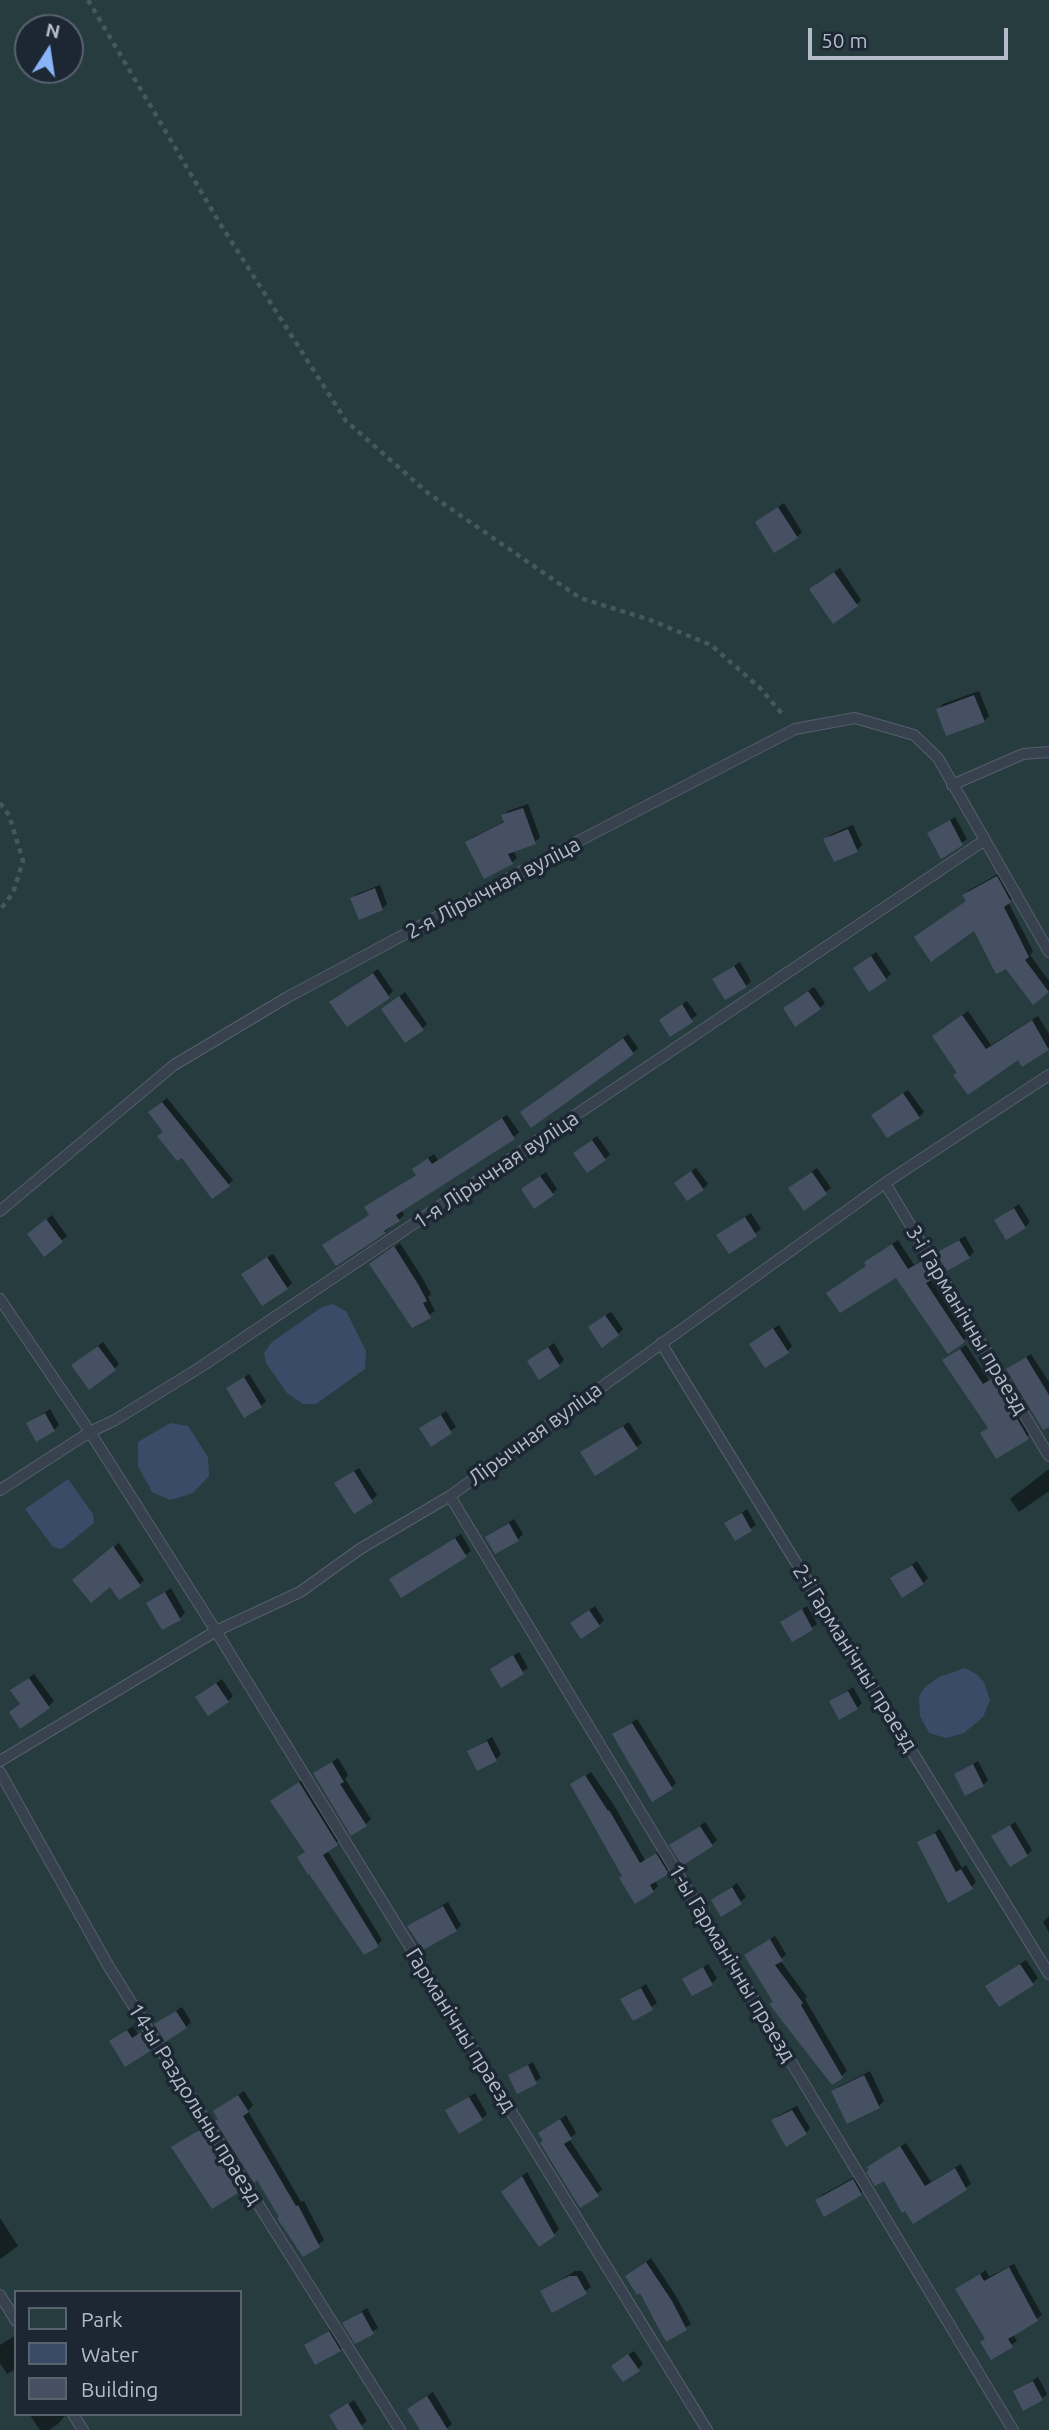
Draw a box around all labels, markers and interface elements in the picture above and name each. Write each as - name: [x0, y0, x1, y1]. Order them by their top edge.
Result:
- north arrow: [14, 14, 84, 84]
- scale bar: [811, 14, 1010, 58]
- text: N: [44, 18, 62, 43]
- text: 50 m: [821, 28, 868, 52]
- street label: 2-я Лірычная вуліца: [402, 831, 584, 945]
- street label: 1-я Лірычная вуліца: [409, 1105, 583, 1235]
- street label: 3-і Гарманічны праезд: [901, 1221, 1033, 1419]
- street label: Лірычная вуліца: [463, 1377, 607, 1491]
- street label: 2-і Гарманічны праезд: [787, 1560, 923, 1756]
- street label: 1-ы Гарманічны праезд: [663, 1860, 801, 2066]
- street label: Гарманічны праезд: [401, 1944, 521, 2116]
- street label: 14-ы Раздольны праезд: [123, 1999, 267, 2209]
- legend: [14, 2290, 242, 2416]
- text: Park: [81, 2307, 123, 2331]
- text: Water: [81, 2342, 139, 2366]
- text: Building: [81, 2377, 158, 2401]

